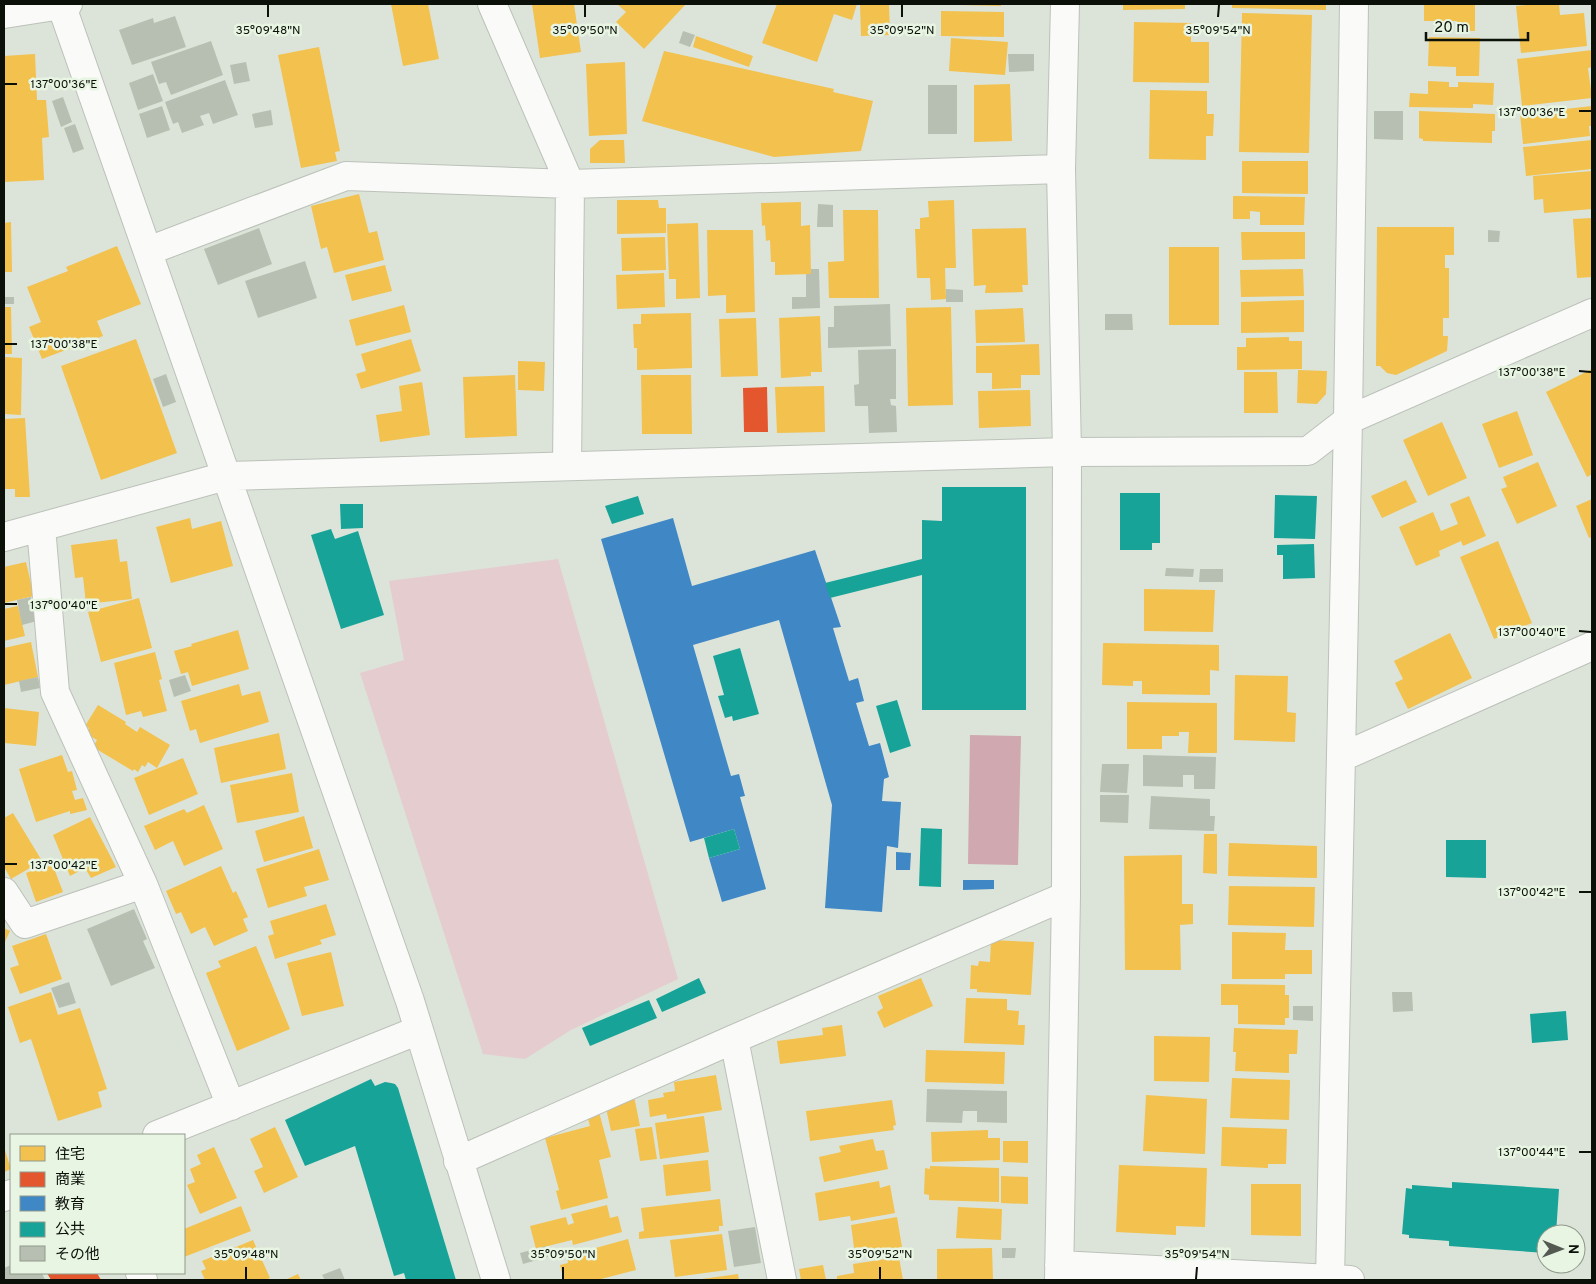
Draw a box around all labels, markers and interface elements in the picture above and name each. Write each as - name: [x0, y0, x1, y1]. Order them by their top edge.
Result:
- scale bar: [1426, 10, 1528, 42]
- text: 20 m: [1434, 19, 1469, 38]
- text: 35°09'48"N: [235, 23, 301, 39]
- text: 35°09'50"N: [552, 23, 618, 39]
- text: 35°09'52"N: [869, 23, 935, 39]
- text: 35°09'54"N: [1185, 23, 1251, 39]
- text: 137°00'36"E: [30, 77, 98, 93]
- text: 137°00'36"E: [1498, 105, 1566, 121]
- text: 137°00'38"E: [30, 337, 98, 353]
- text: 137°00'38"E: [1498, 365, 1566, 381]
- text: 137°00'40"E: [30, 598, 98, 614]
- text: 137°00'40"E: [1498, 625, 1566, 641]
- text: 137°00'42"E: [30, 858, 98, 874]
- text: 137°00'42"E: [1498, 885, 1566, 901]
- legend: [10, 1134, 185, 1274]
- text: 137°00'44"E: [1498, 1145, 1566, 1161]
- text: 住宅: [55, 1146, 85, 1165]
- text: 商業: [55, 1171, 85, 1190]
- text: 教育: [55, 1196, 85, 1215]
- text: 公共: [55, 1221, 85, 1240]
- north arrow: [1536, 1224, 1586, 1274]
- text: N: [1564, 1244, 1581, 1254]
- text: その他: [55, 1246, 100, 1265]
- text: 35°09'48"N: [213, 1247, 279, 1263]
- text: 35°09'50"N: [530, 1247, 596, 1263]
- text: 35°09'52"N: [847, 1247, 913, 1263]
- text: 35°09'54"N: [1164, 1247, 1230, 1263]

